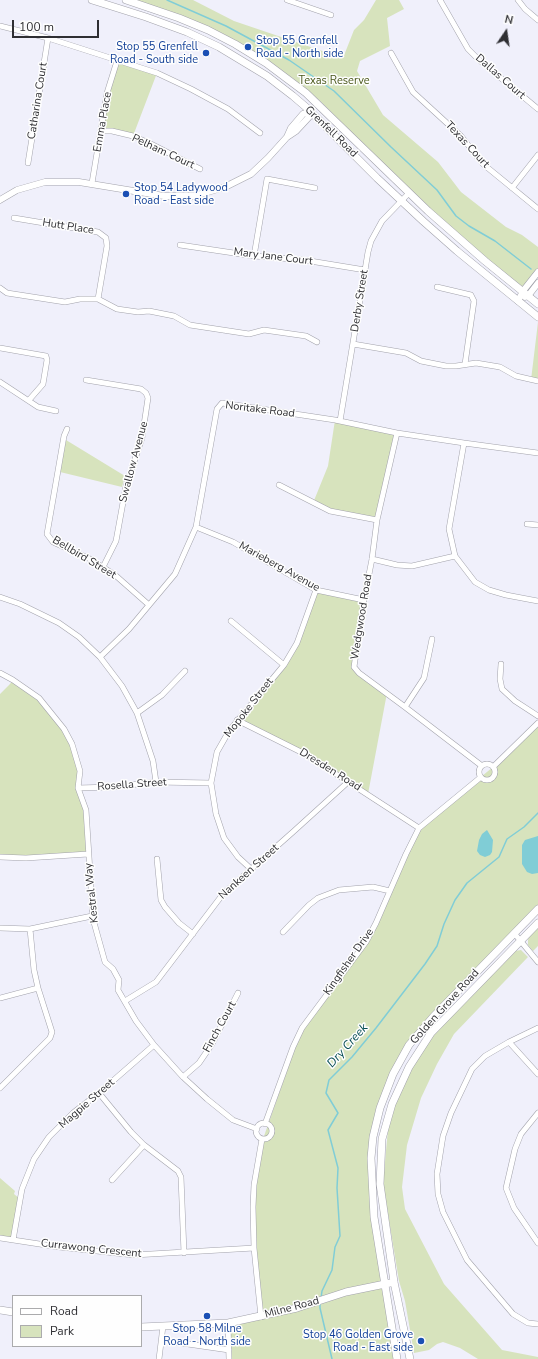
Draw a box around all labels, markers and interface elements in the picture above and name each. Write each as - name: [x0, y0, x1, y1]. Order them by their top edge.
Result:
- scale bar: [14, 12, 101, 38]
- north arrow: [486, 12, 526, 52]
- text: N: [503, 12, 515, 28]
- text: 100 m: [19, 19, 54, 35]
- place label: Stop 55 Grenfell Road - North side: [256, 34, 343, 60]
- place label: Stop 55 Grenfell Road - South side: [110, 40, 198, 66]
- marker: Stop 55 Grenfell Road - North side: [243, 42, 253, 52]
- marker: Stop 55 Grenfell Road - South side: [201, 48, 211, 58]
- street label: Dallas Court: [472, 52, 528, 102]
- street label: Catharina Court: [25, 62, 51, 140]
- park label: Texas Reserve: [298, 74, 370, 88]
- street label: Emma Place: [91, 91, 115, 153]
- street label: Grenfell Road: [302, 104, 360, 160]
- street label: Texas Court: [442, 119, 492, 171]
- street label: Pelham Court: [130, 132, 196, 172]
- place label: Stop 54 Ladywood Road - East side: [134, 181, 228, 207]
- marker: Stop 54 Ladywood Road - East side: [121, 189, 131, 199]
- street label: Hutt Place: [41, 216, 95, 238]
- street label: Mary Jane Court: [233, 246, 313, 268]
- street label: Derby Street: [349, 269, 371, 333]
- street label: Noritake Road: [224, 399, 296, 421]
- street label: Swallow Avenue: [117, 420, 151, 504]
- street label: Bellbird Street: [50, 534, 118, 582]
- street label: Marieberg Avenue: [236, 539, 322, 595]
- street label: Wedgwood Road: [349, 573, 375, 661]
- street label: Mopoke Street: [222, 676, 276, 740]
- street label: Dresden Road: [297, 746, 363, 794]
- street label: Rosella Street: [97, 776, 167, 794]
- street label: Nankeen Street: [216, 842, 282, 902]
- street label: Kestral Way: [82, 862, 102, 924]
- street label: Kingfisher Drive: [321, 926, 377, 998]
- street label: Golden Grove Road: [408, 967, 482, 1047]
- street label: Finch Court: [201, 999, 239, 1055]
- water label: Dry Creek: [325, 1021, 371, 1071]
- street label: Magpie Street: [57, 1076, 117, 1132]
- street label: Currawong Crescent: [40, 1237, 142, 1261]
- street label: Milne Road: [263, 1294, 321, 1322]
- legend: [12, 1295, 142, 1347]
- text: Road: [50, 1303, 78, 1319]
- marker: Stop 58 Milne Road - North side: [202, 1311, 212, 1321]
- place label: Stop 58 Milne Road - North side: [163, 1322, 251, 1348]
- text: Park: [50, 1323, 74, 1339]
- place label: Stop 46 Golden Grove Road - East side: [303, 1328, 413, 1354]
- marker: Stop 46 Golden Grove Road - East side: [416, 1336, 426, 1346]

